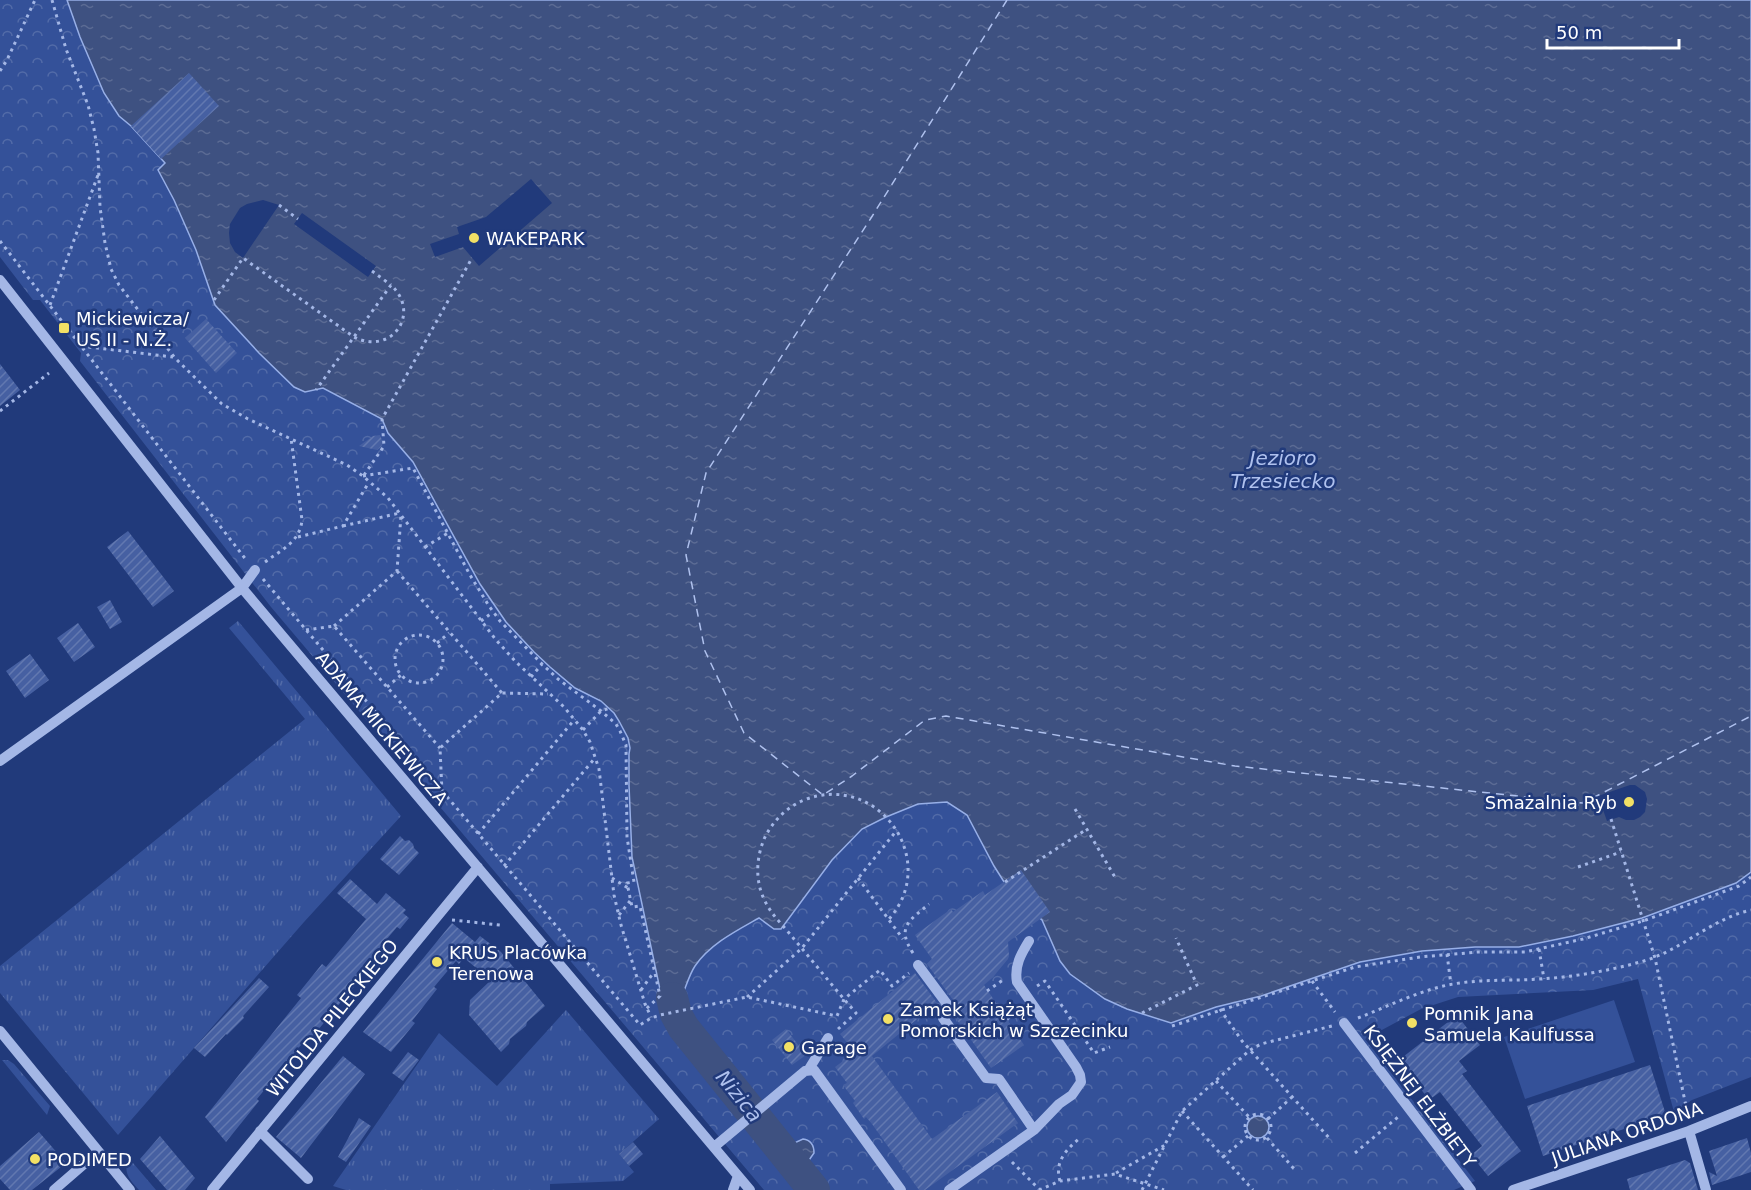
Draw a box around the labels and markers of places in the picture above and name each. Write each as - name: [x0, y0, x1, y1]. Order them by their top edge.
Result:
- place label: WAKEPARK: [486, 228, 586, 249]
- marker: WAKEPARK: [467, 231, 481, 245]
- place label: Mickiewicza/ US II - N.Ż.: [76, 308, 190, 350]
- marker: Mickiewicza/ US II - N.Ż.: [57, 321, 71, 335]
- place label: Smażalnia Ryb: [1485, 792, 1617, 813]
- marker: Smażalnia Ryb: [1622, 795, 1636, 809]
- place label: KRUS Placówka Terenowa: [448, 942, 587, 984]
- marker: KRUS Placówka Terenowa: [430, 955, 444, 969]
- place label: Zamek Książąt Pomorskich w Szczecinku: [900, 999, 1128, 1041]
- place label: Pomnik Jana Samuela Kaulfussa: [1424, 1003, 1595, 1045]
- marker: Zamek Książąt Pomorskich w Szczecinku: [881, 1012, 895, 1026]
- marker: Pomnik Jana Samuela Kaulfussa: [1405, 1016, 1419, 1030]
- place label: Garage: [801, 1037, 867, 1058]
- marker: Garage: [782, 1040, 796, 1054]
- place label: PODIMED: [47, 1149, 132, 1170]
- marker: PODIMED: [28, 1152, 42, 1166]

